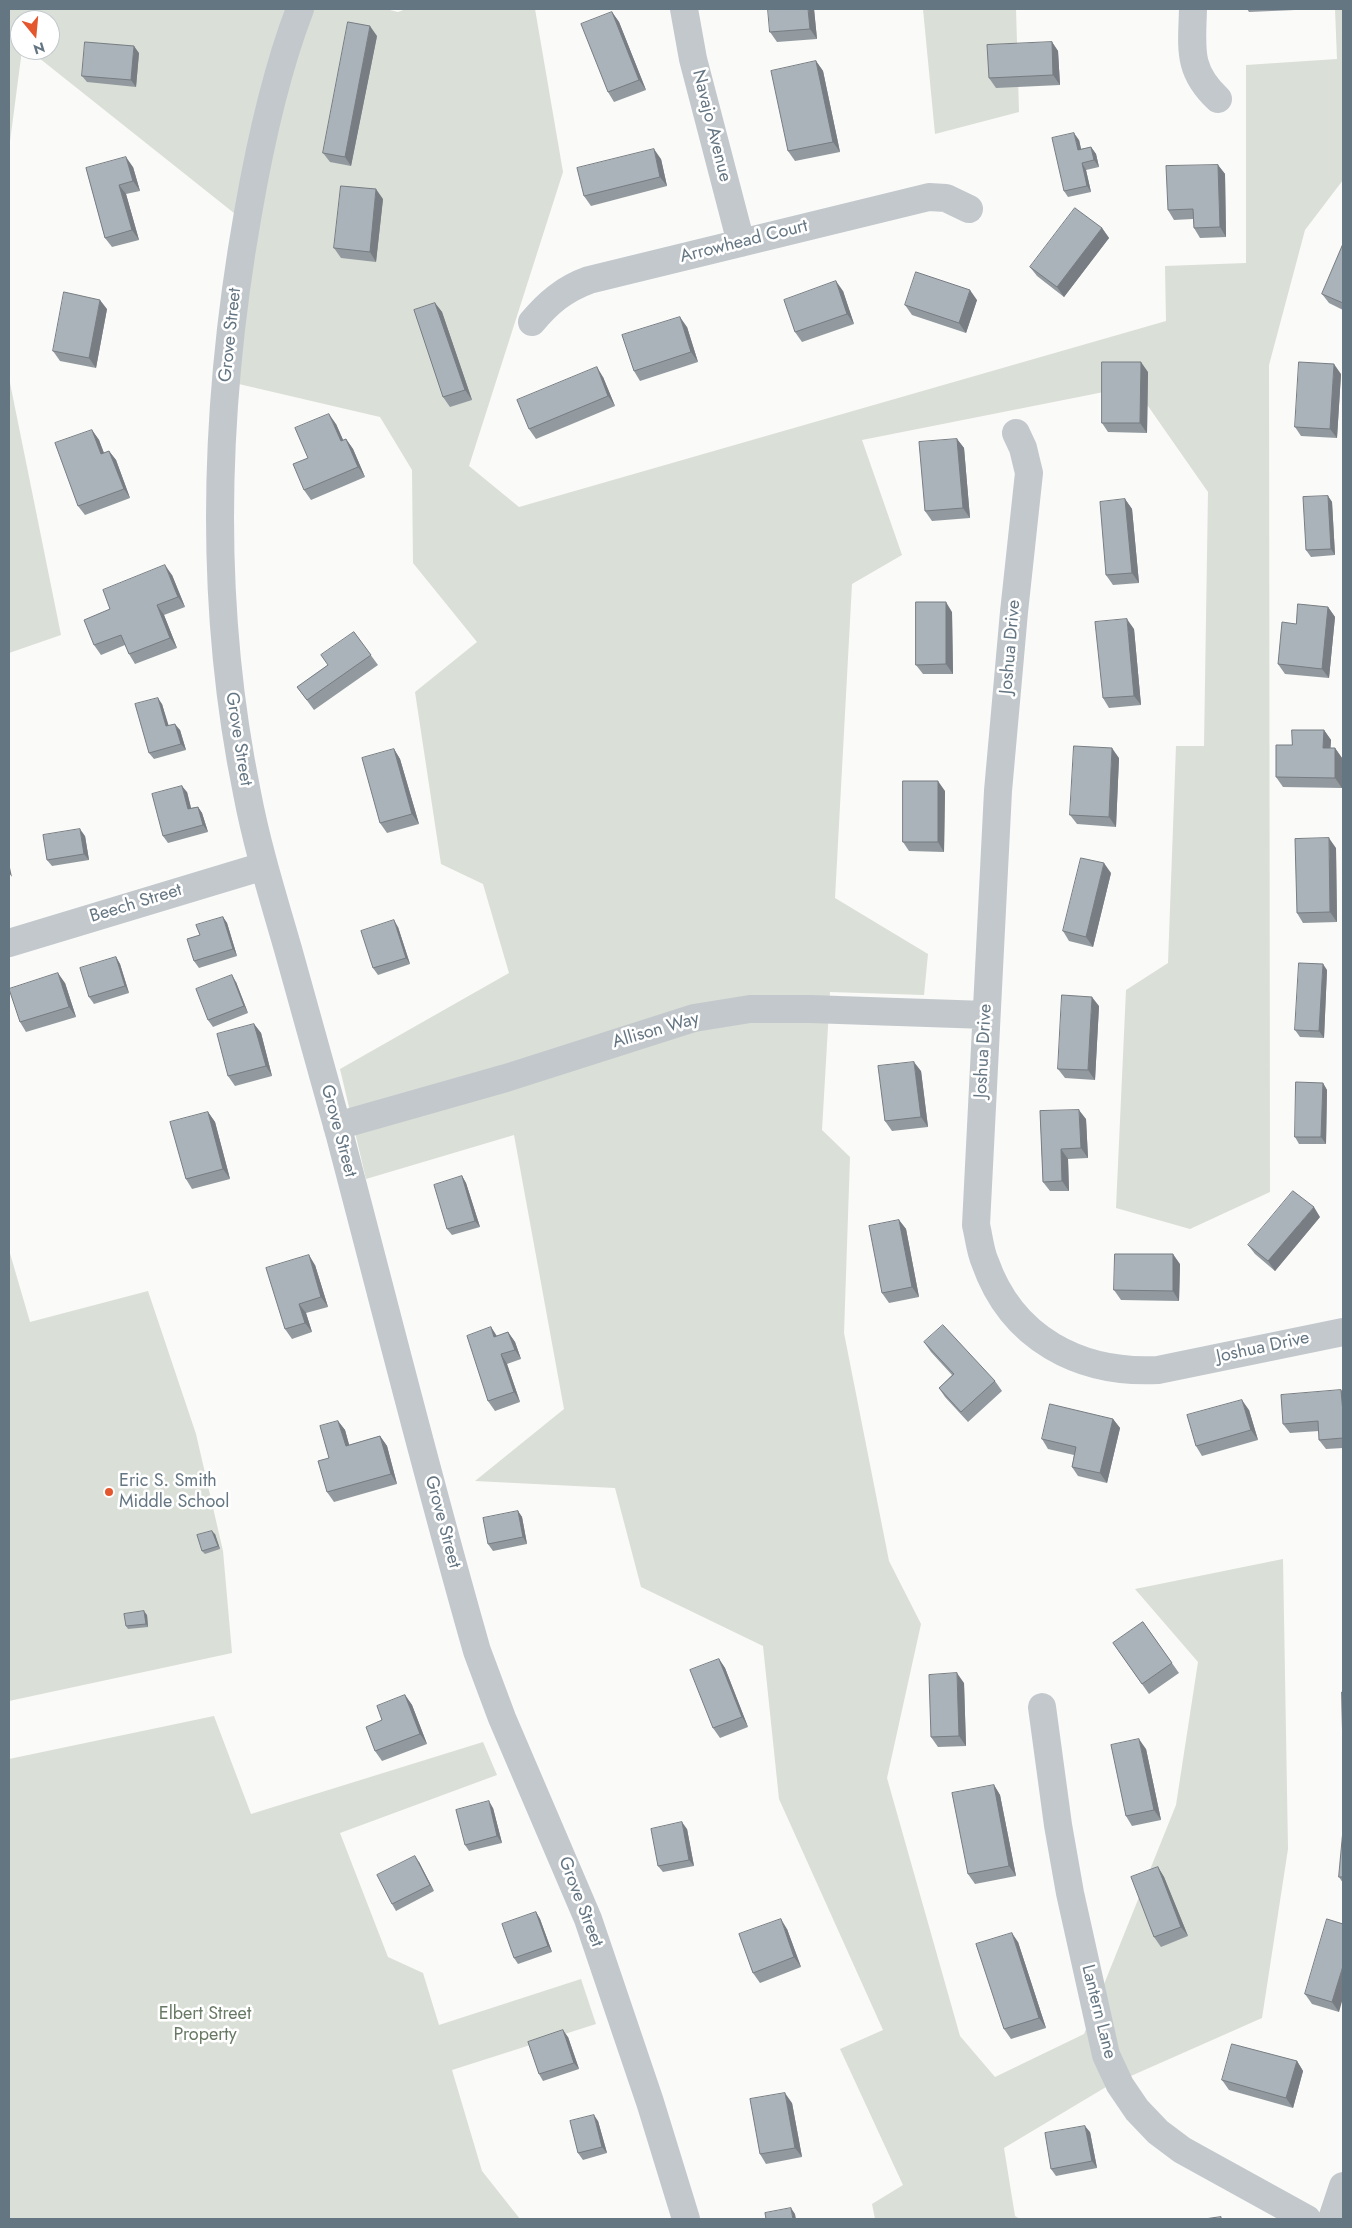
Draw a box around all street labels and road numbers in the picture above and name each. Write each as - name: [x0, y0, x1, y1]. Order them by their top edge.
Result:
- street label: Navajo Avenue: [687, 68, 735, 184]
- street label: Arrowhead Court: [678, 216, 810, 268]
- street label: Grove Street: [215, 287, 247, 383]
- street label: Joshua Drive: [996, 599, 1026, 695]
- street label: Grove Street: [220, 691, 256, 787]
- street label: Beech Street: [87, 880, 185, 928]
- street label: Joshua Drive: [971, 1003, 997, 1099]
- street label: Allison Way: [610, 1008, 702, 1054]
- street label: Grove Street: [315, 1082, 361, 1180]
- street label: Joshua Drive: [1215, 1328, 1311, 1368]
- street label: Grove Street: [419, 1473, 465, 1571]
- street label: Grove Street: [553, 1854, 607, 1950]
- street label: Lantern Lane: [1076, 1963, 1120, 2061]

